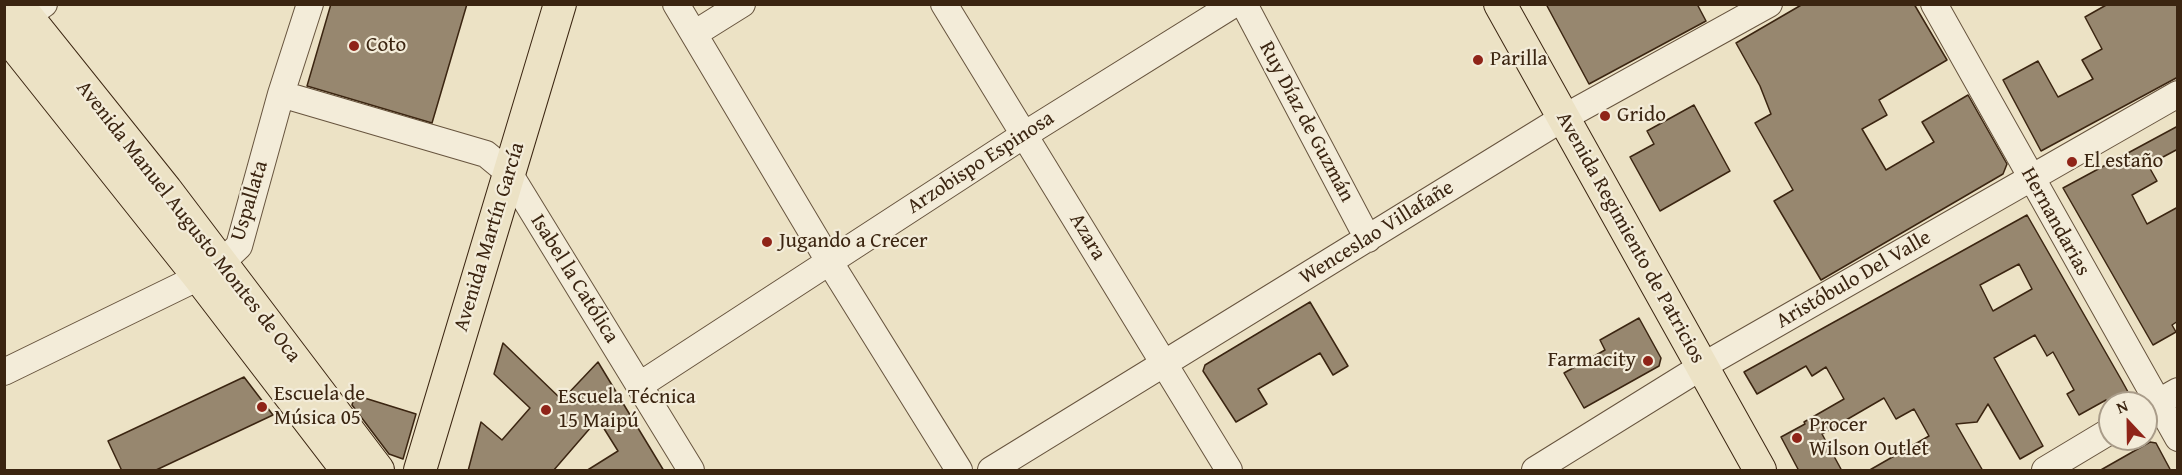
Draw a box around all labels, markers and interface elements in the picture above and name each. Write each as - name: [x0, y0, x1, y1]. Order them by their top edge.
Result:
- place label: Coto: [366, 33, 406, 59]
- street label: Ruy Díaz de Guzmán: [1253, 37, 1359, 207]
- marker: Coto: [347, 39, 361, 53]
- place label: Parilla: [1490, 47, 1547, 73]
- marker: Parilla: [1471, 53, 1485, 67]
- street label: Avenida Manuel Augusto Montes de Oca: [70, 76, 306, 368]
- place label: Grido: [1617, 103, 1666, 129]
- street label: Arzobispo Espinosa: [903, 106, 1059, 220]
- street label: Avenida Regimiento de Patricios: [1550, 108, 1710, 368]
- marker: Grido: [1598, 109, 1612, 123]
- street label: Avenida Martín García: [449, 139, 531, 335]
- place label: El estaño: [2084, 149, 2163, 175]
- marker: El estaño: [2065, 155, 2079, 169]
- street label: Uspallata: [226, 158, 274, 244]
- street label: Hernandarias: [2015, 163, 2095, 281]
- street label: Wenceslao Villafañe: [1295, 175, 1459, 291]
- street label: Azara: [1063, 209, 1111, 265]
- street label: Isabel la Católica: [524, 210, 624, 348]
- street label: Aristóbulo Del Valle: [1772, 225, 1936, 335]
- place label: Jugando a Crecer: [779, 229, 928, 255]
- marker: Jugando a Crecer: [760, 235, 774, 249]
- place label: Farmacity: [1548, 348, 1636, 374]
- marker: Farmacity: [1641, 354, 1655, 368]
- place label: Escuela de Música 05: [274, 382, 365, 432]
- place label: Escuela Técnica 15 Maipú: [558, 385, 696, 435]
- north arrow: [2098, 391, 2158, 451]
- text: N: [2113, 393, 2131, 419]
- marker: Escuela de Música 05: [255, 400, 269, 414]
- marker: Escuela Técnica 15 Maipú: [539, 403, 553, 417]
- place label: Procer Wilson Outlet: [1809, 413, 1929, 463]
- marker: Procer Wilson Outlet: [1790, 431, 1804, 445]

